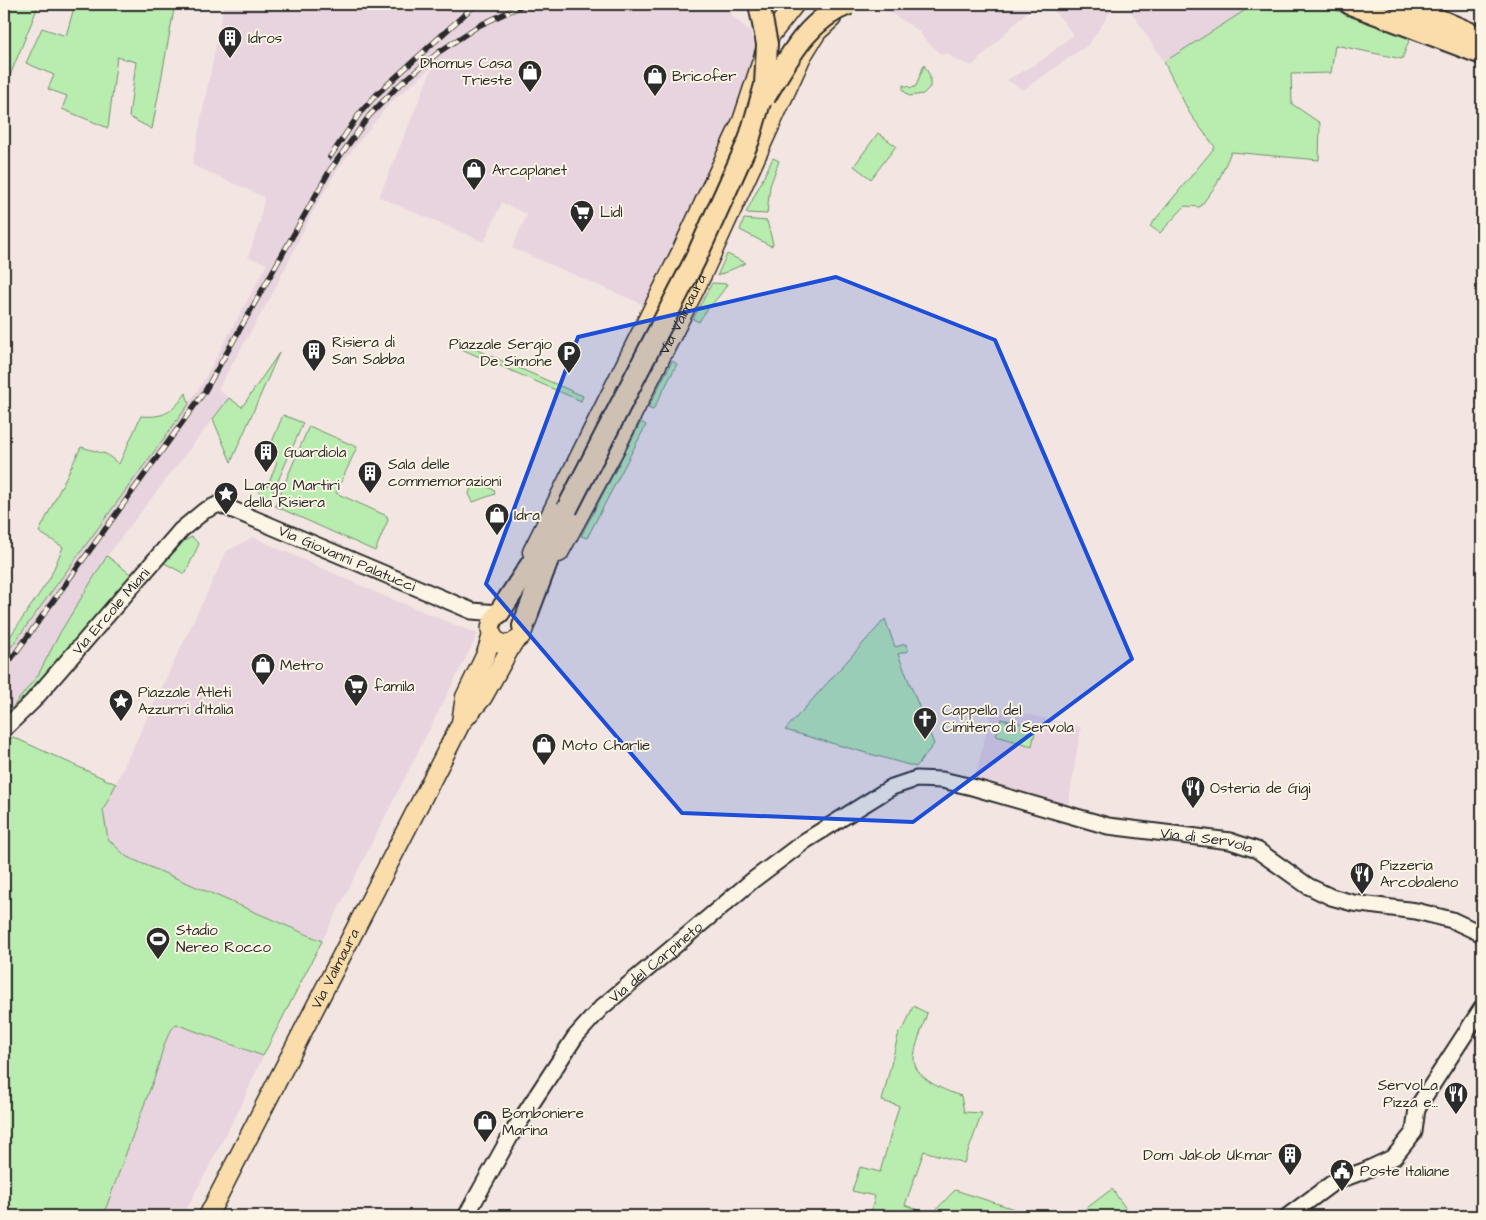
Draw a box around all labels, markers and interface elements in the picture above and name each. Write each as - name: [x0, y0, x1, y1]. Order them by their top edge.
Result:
- building icon: Idros: [217, 25, 243, 59]
- place label: Idros: [248, 28, 283, 49]
- place label: Dhomus Casa Trieste: [420, 53, 512, 91]
- shop icon: Dhomus Casa Trieste: [517, 59, 543, 93]
- shop icon: Bricofer: [642, 63, 668, 97]
- place label: Bricofer: [672, 66, 736, 87]
- shop icon: Arcaplanet: [461, 157, 487, 191]
- place label: Arcaplanet: [492, 160, 567, 181]
- supermarket icon: Lidl: [569, 199, 595, 233]
- place label: Lidl: [600, 202, 623, 223]
- street label: Via Valmaura: [653, 270, 712, 358]
- place label: Risiera di San Sabba: [332, 332, 405, 370]
- place label: Piazzale Sergio De Simone: [449, 334, 553, 372]
- building icon: Risiera di San Sabba: [301, 338, 327, 372]
- parking icon: Piazzale Sergio De Simone: [556, 340, 582, 374]
- building icon: Guardiola: [253, 439, 279, 473]
- place label: Guardiola: [284, 442, 347, 463]
- place label: Sala delle commemorazioni: [388, 454, 502, 492]
- building icon: Sala delle commemorazioni: [357, 460, 383, 494]
- place label: Largo Martiri della Risiera: [244, 475, 340, 513]
- place icon: Largo Martiri della Risiera: [213, 481, 239, 515]
- shop icon: Idra: [484, 502, 510, 536]
- place label: Idra: [514, 505, 540, 526]
- street label: Via Giovanni Palatucci: [275, 520, 420, 597]
- street label: Via Ercole Miani: [67, 563, 155, 659]
- shop icon: Metro: [250, 652, 276, 686]
- place label: Metro: [280, 655, 324, 676]
- supermarket icon: famila: [343, 673, 369, 707]
- place label: famila: [374, 676, 415, 697]
- place label: Piazzale Atleti Azzurri d'Italia: [138, 682, 234, 720]
- place icon: Piazzale Atleti Azzurri d'Italia: [108, 688, 134, 722]
- place label: Cappella del Cimitero di Servola: [942, 700, 1074, 738]
- church icon: Cappella del Cimitero di Servola: [912, 706, 938, 740]
- shop icon: Moto Charlie: [531, 732, 557, 766]
- place label: Moto Charlie: [562, 735, 650, 756]
- restaurant icon: Osteria de Gigi: [1180, 775, 1206, 809]
- place label: Osteria de Gigi: [1210, 778, 1311, 800]
- street label: Via di Servola: [1159, 822, 1256, 859]
- place label: Pizzeria Arcobaleno: [1380, 855, 1459, 893]
- restaurant icon: Pizzeria Arcobaleno: [1349, 861, 1375, 895]
- street label: Via del Carpineto: [604, 916, 707, 1008]
- place label: Stadio Nereo Rocco: [176, 920, 271, 958]
- street label: Via Valmaura: [306, 925, 364, 1012]
- sports icon: Stadio Nereo Rocco: [145, 926, 171, 960]
- place label: ServoLa Pizza e...: [1378, 1075, 1438, 1113]
- restaurant icon: ServoLa Pizza e...: [1443, 1081, 1469, 1115]
- place label: Bomboniere Marina: [502, 1103, 584, 1141]
- shop icon: Bomboniere Marina: [472, 1109, 498, 1143]
- building icon: Dom Jakob Ukmar: [1277, 1142, 1303, 1176]
- place label: Dom Jakob Ukmar: [1143, 1145, 1272, 1166]
- public building icon: Poste Italiane: [1329, 1158, 1355, 1192]
- place label: Poste Italiane: [1360, 1161, 1450, 1182]

